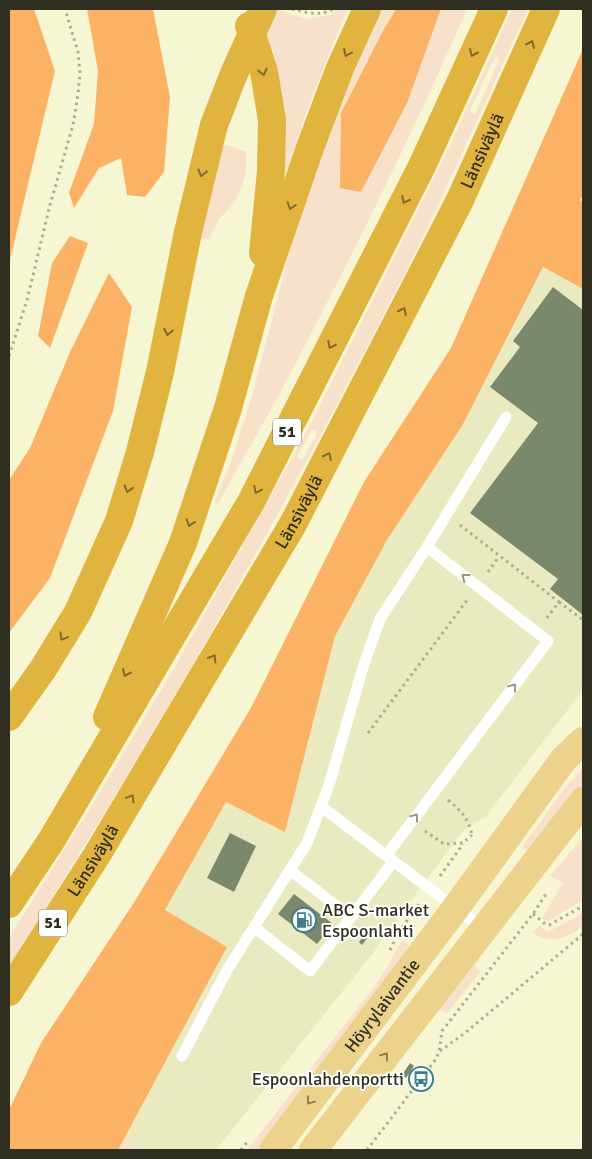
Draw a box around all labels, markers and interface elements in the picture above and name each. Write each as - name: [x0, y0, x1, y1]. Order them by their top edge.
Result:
- one-way arrow: [524, 40, 535, 49]
- one-way arrow: [343, 48, 354, 57]
- one-way arrow: [469, 48, 480, 57]
- one-way arrow: [257, 67, 268, 76]
- street label: Länsiväylä: [456, 109, 509, 192]
- one-way arrow: [197, 168, 208, 177]
- one-way arrow: [401, 195, 411, 204]
- one-way arrow: [287, 201, 297, 209]
- one-way arrow: [397, 308, 407, 317]
- one-way arrow: [164, 327, 174, 336]
- one-way arrow: [327, 340, 337, 349]
- road number: 51: [273, 418, 301, 446]
- one-way arrow: [322, 452, 332, 461]
- street label: Länsiväylä: [270, 471, 327, 553]
- one-way arrow: [124, 484, 134, 493]
- one-way arrow: [253, 485, 263, 494]
- one-way arrow: [186, 519, 196, 527]
- one-way arrow: [462, 574, 471, 582]
- one-way arrow: [59, 632, 69, 641]
- one-way arrow: [207, 654, 217, 663]
- one-way arrow: [122, 668, 133, 677]
- one-way arrow: [507, 683, 516, 693]
- one-way arrow: [124, 794, 134, 803]
- one-way arrow: [409, 813, 418, 823]
- street label: Länsiväylä: [62, 821, 124, 901]
- place label: ABC S-market Espoonlahti: [322, 899, 429, 942]
- fuel station icon: ABC S-market Espoonlahti: [291, 907, 317, 933]
- road number: 51: [39, 910, 67, 936]
- street label: Höyrylaivantie: [340, 954, 425, 1057]
- one-way arrow: [380, 1053, 388, 1062]
- bus stop icon: Espoonlahdenportti: [408, 1066, 434, 1092]
- place label: Espoonlahdenportti: [252, 1068, 404, 1090]
- one-way arrow: [307, 1095, 316, 1105]

